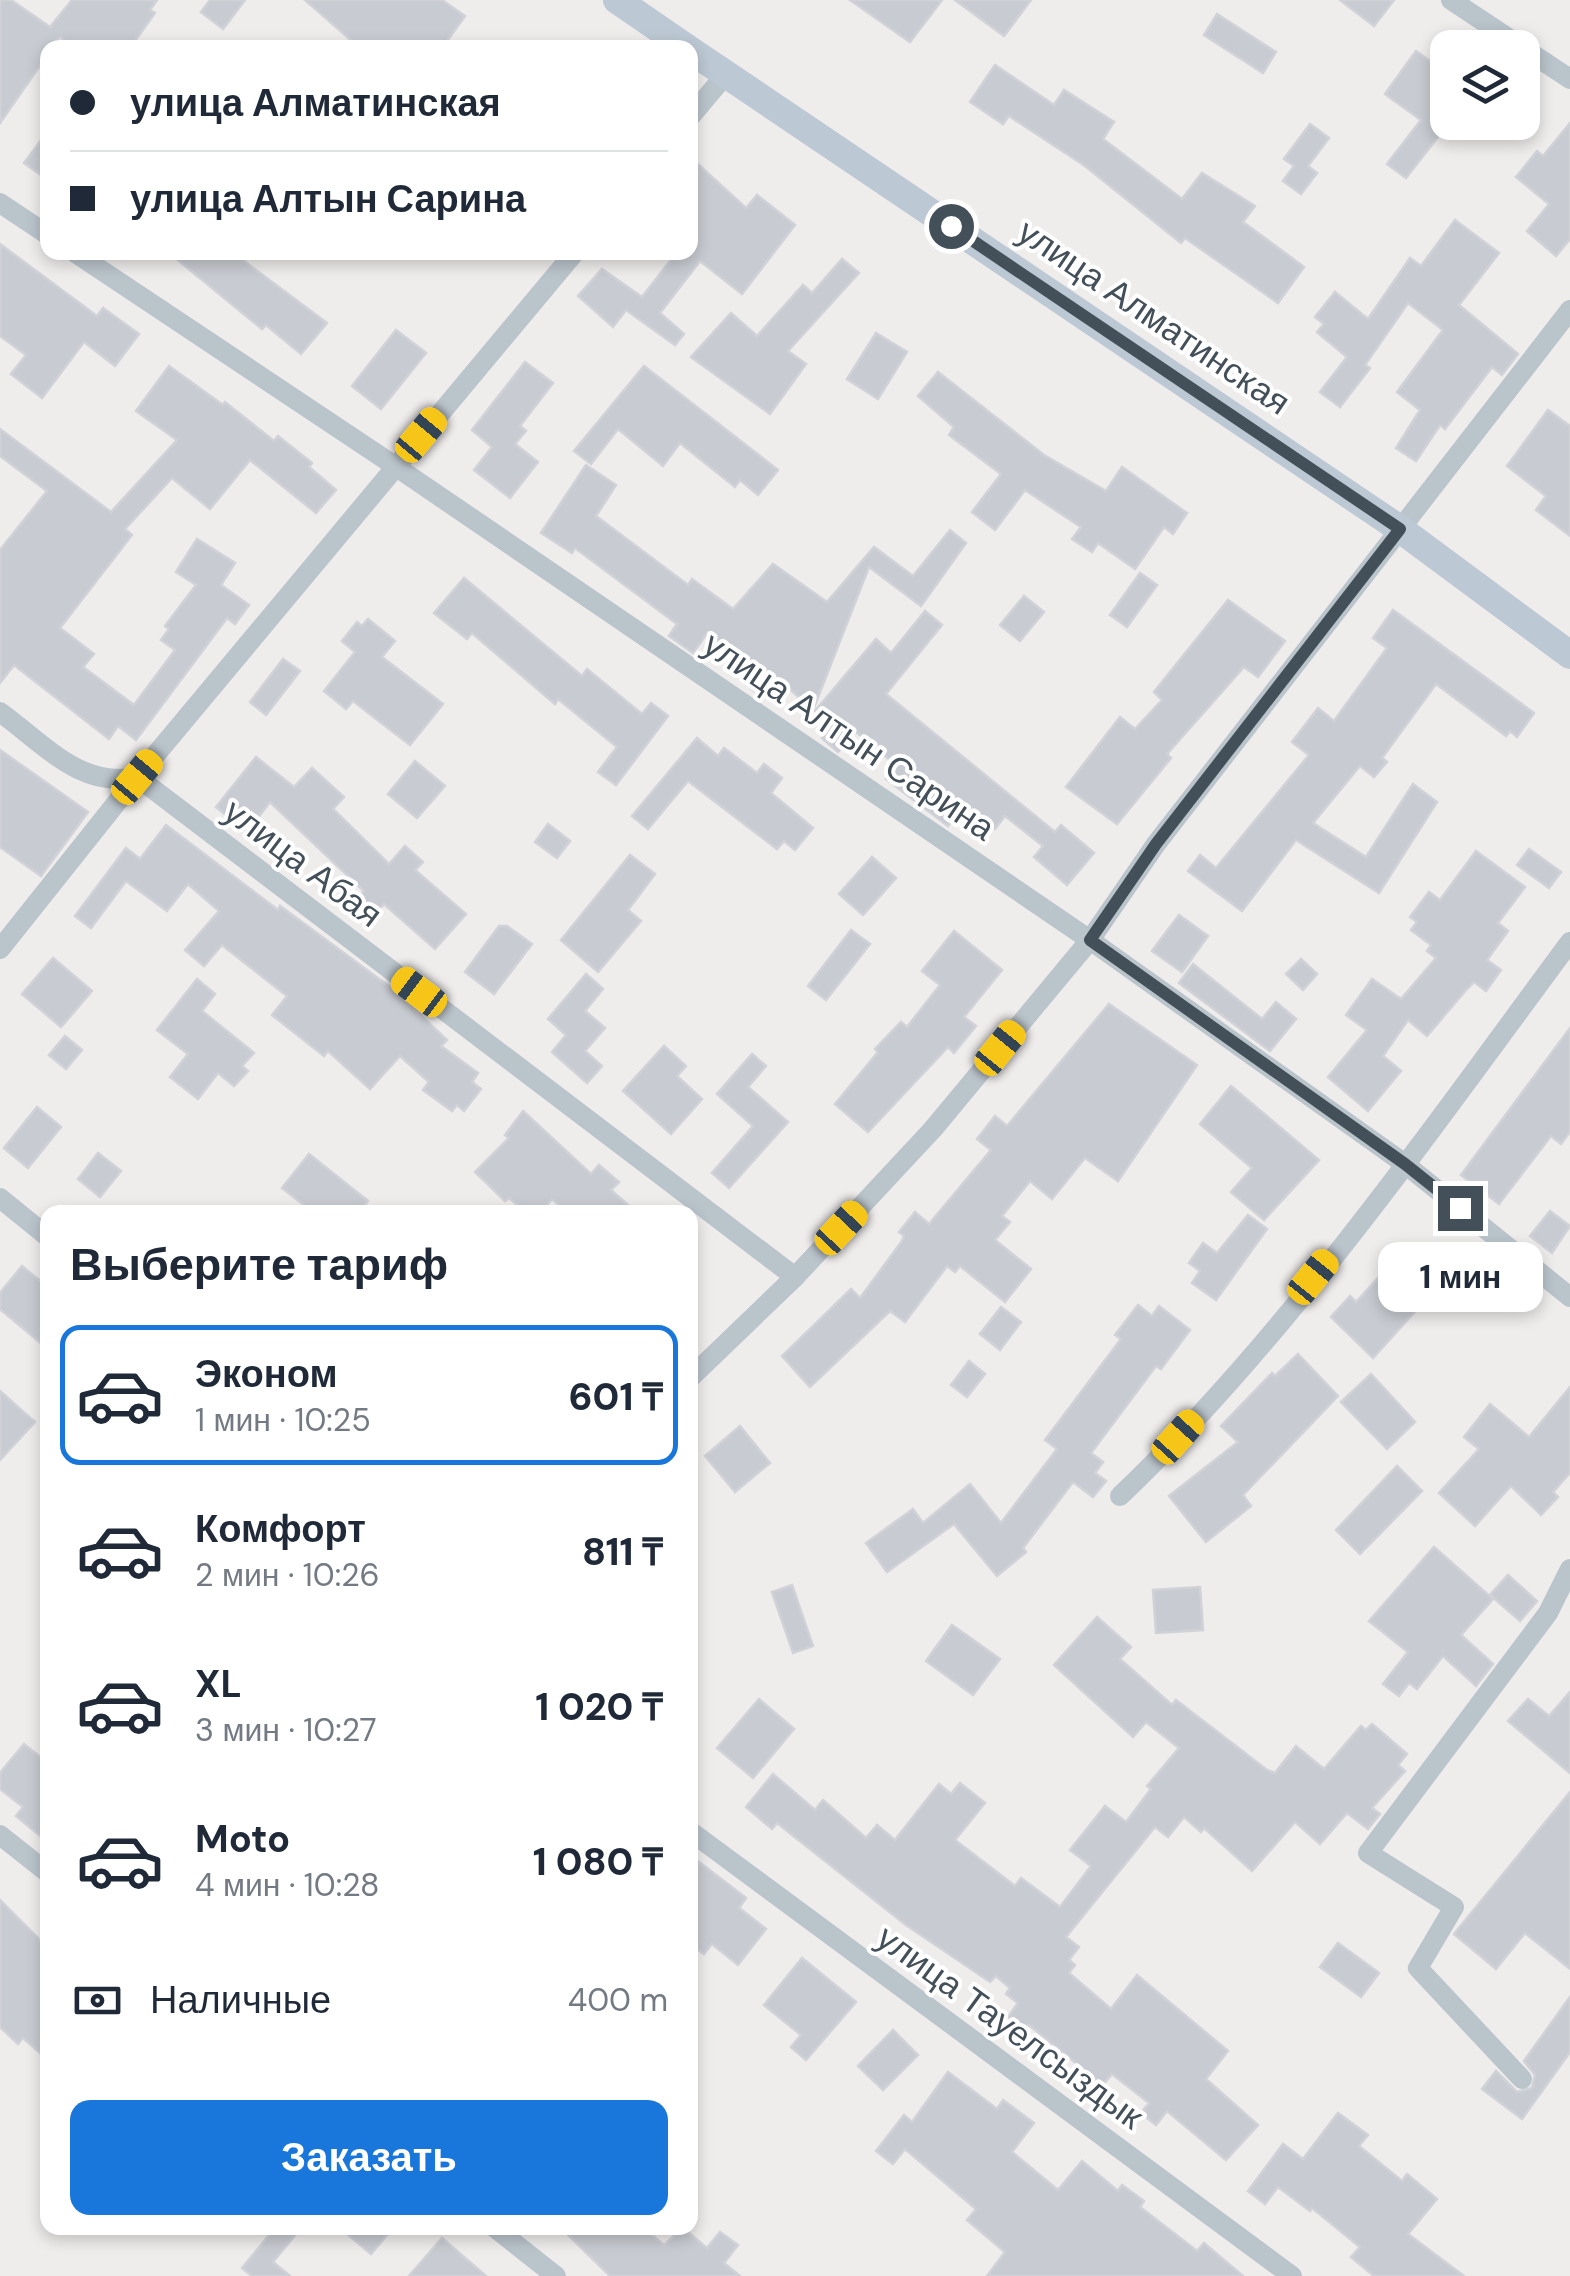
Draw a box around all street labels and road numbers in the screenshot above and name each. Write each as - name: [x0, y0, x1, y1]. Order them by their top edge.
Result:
- street label: улица Алматинская: [1009, 209, 1299, 425]
- street label: улица Алтын Сарина: [694, 621, 1004, 851]
- street label: улица Абая: [215, 788, 391, 938]
- street label: улица Тауелсыздык: [867, 1915, 1153, 2140]

